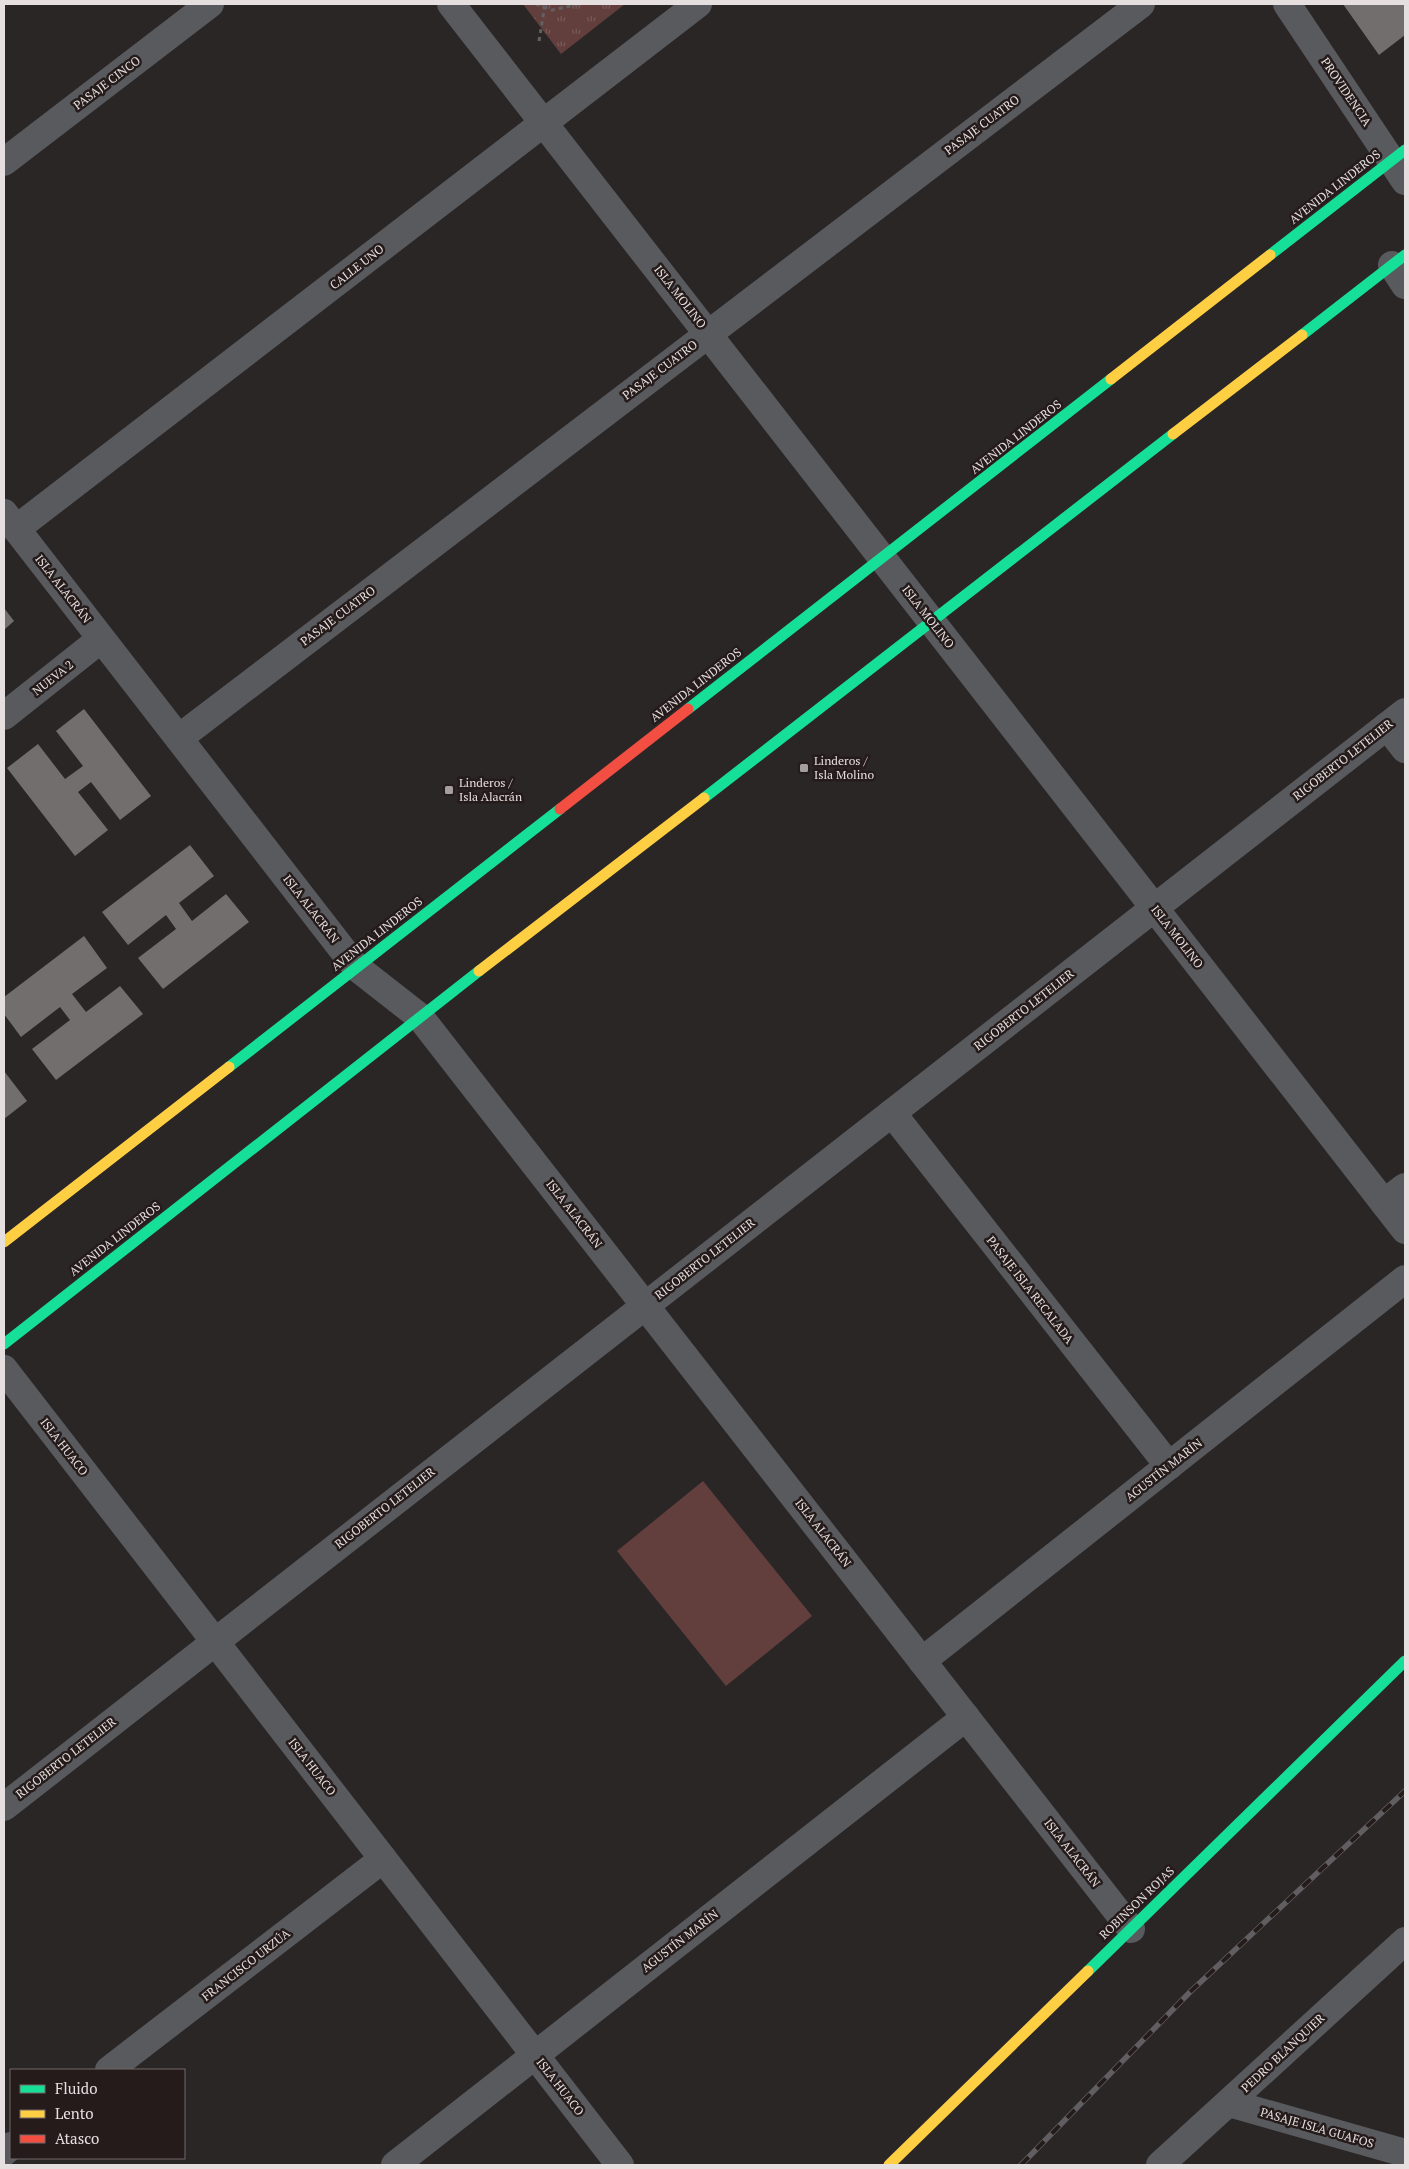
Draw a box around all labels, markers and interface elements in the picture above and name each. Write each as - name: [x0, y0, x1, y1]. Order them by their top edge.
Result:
- street label: PASAJE CINCO: [70, 52, 143, 113]
- street label: PROVIDENCIA: [1318, 55, 1375, 130]
- street label: PASAJE CUATRO: [941, 92, 1022, 158]
- street label: AVENIDA LINDEROS: [1286, 146, 1383, 227]
- street label: CALLE UNO: [327, 241, 387, 292]
- street label: ISLA MOLINO: [651, 262, 710, 331]
- street label: PASAJE CUATRO: [619, 337, 700, 403]
- street label: AVENIDA LINDEROS: [967, 396, 1064, 477]
- street label: ISLA ALACRÁN: [32, 552, 95, 626]
- street label: ISLA MOLINO: [899, 582, 958, 651]
- street label: PASAJE CUATRO: [297, 583, 378, 649]
- street label: AVENIDA LINDEROS: [647, 644, 744, 725]
- street label: NUEVA 2: [29, 657, 76, 698]
- street label: RIGOBERTO LETELIER: [1290, 716, 1396, 803]
- place label: Linderos / Isla Molino: [814, 753, 874, 782]
- marker: Linderos / Isla Molino: [798, 762, 810, 774]
- place label: Linderos / Isla Alacrán: [459, 775, 522, 804]
- marker: Linderos / Isla Alacrán: [443, 784, 455, 796]
- street label: ISLA ALACRÁN: [280, 872, 343, 946]
- street label: AVENIDA LINDEROS: [328, 893, 425, 974]
- street label: ISLA MOLINO: [1148, 902, 1207, 971]
- street label: RIGOBERTO LETELIER: [971, 966, 1077, 1053]
- street label: ISLA ALACRÁN: [543, 1177, 606, 1251]
- street label: AVENIDA LINDEROS: [66, 1198, 163, 1279]
- street label: RIGOBERTO LETELIER: [652, 1215, 758, 1302]
- street label: PASAJE ISLA RECALADA: [984, 1233, 1078, 1347]
- street label: ISLA HUACO: [37, 1415, 92, 1479]
- street label: AGUSTÍN MARÍN: [1122, 1435, 1205, 1504]
- street label: RIGOBERTO LETELIER: [332, 1464, 438, 1551]
- street label: ISLA ALACRÁN: [792, 1496, 855, 1570]
- street label: RIGOBERTO LETELIER: [13, 1714, 119, 1801]
- street label: ISLA HUACO: [285, 1735, 340, 1799]
- street label: ISLA ALACRÁN: [1041, 1816, 1104, 1890]
- street label: ROBINSON ROJAS: [1096, 1863, 1177, 1942]
- street label: AGUSTÍN MARÍN: [638, 1906, 721, 1975]
- street label: FRANCISCO URZÚA: [198, 1925, 294, 2004]
- street label: PEDRO BLANQUIER: [1238, 2010, 1328, 2095]
- street label: ISLA HUACO: [533, 2055, 588, 2119]
- legend: [10, 2069, 185, 2159]
- text: Fluido: [55, 2078, 97, 2098]
- text: Lento: [55, 2103, 94, 2123]
- street label: PASAJE ISLA GUAFOS: [1259, 2104, 1376, 2151]
- text: Atasco: [55, 2128, 99, 2148]

